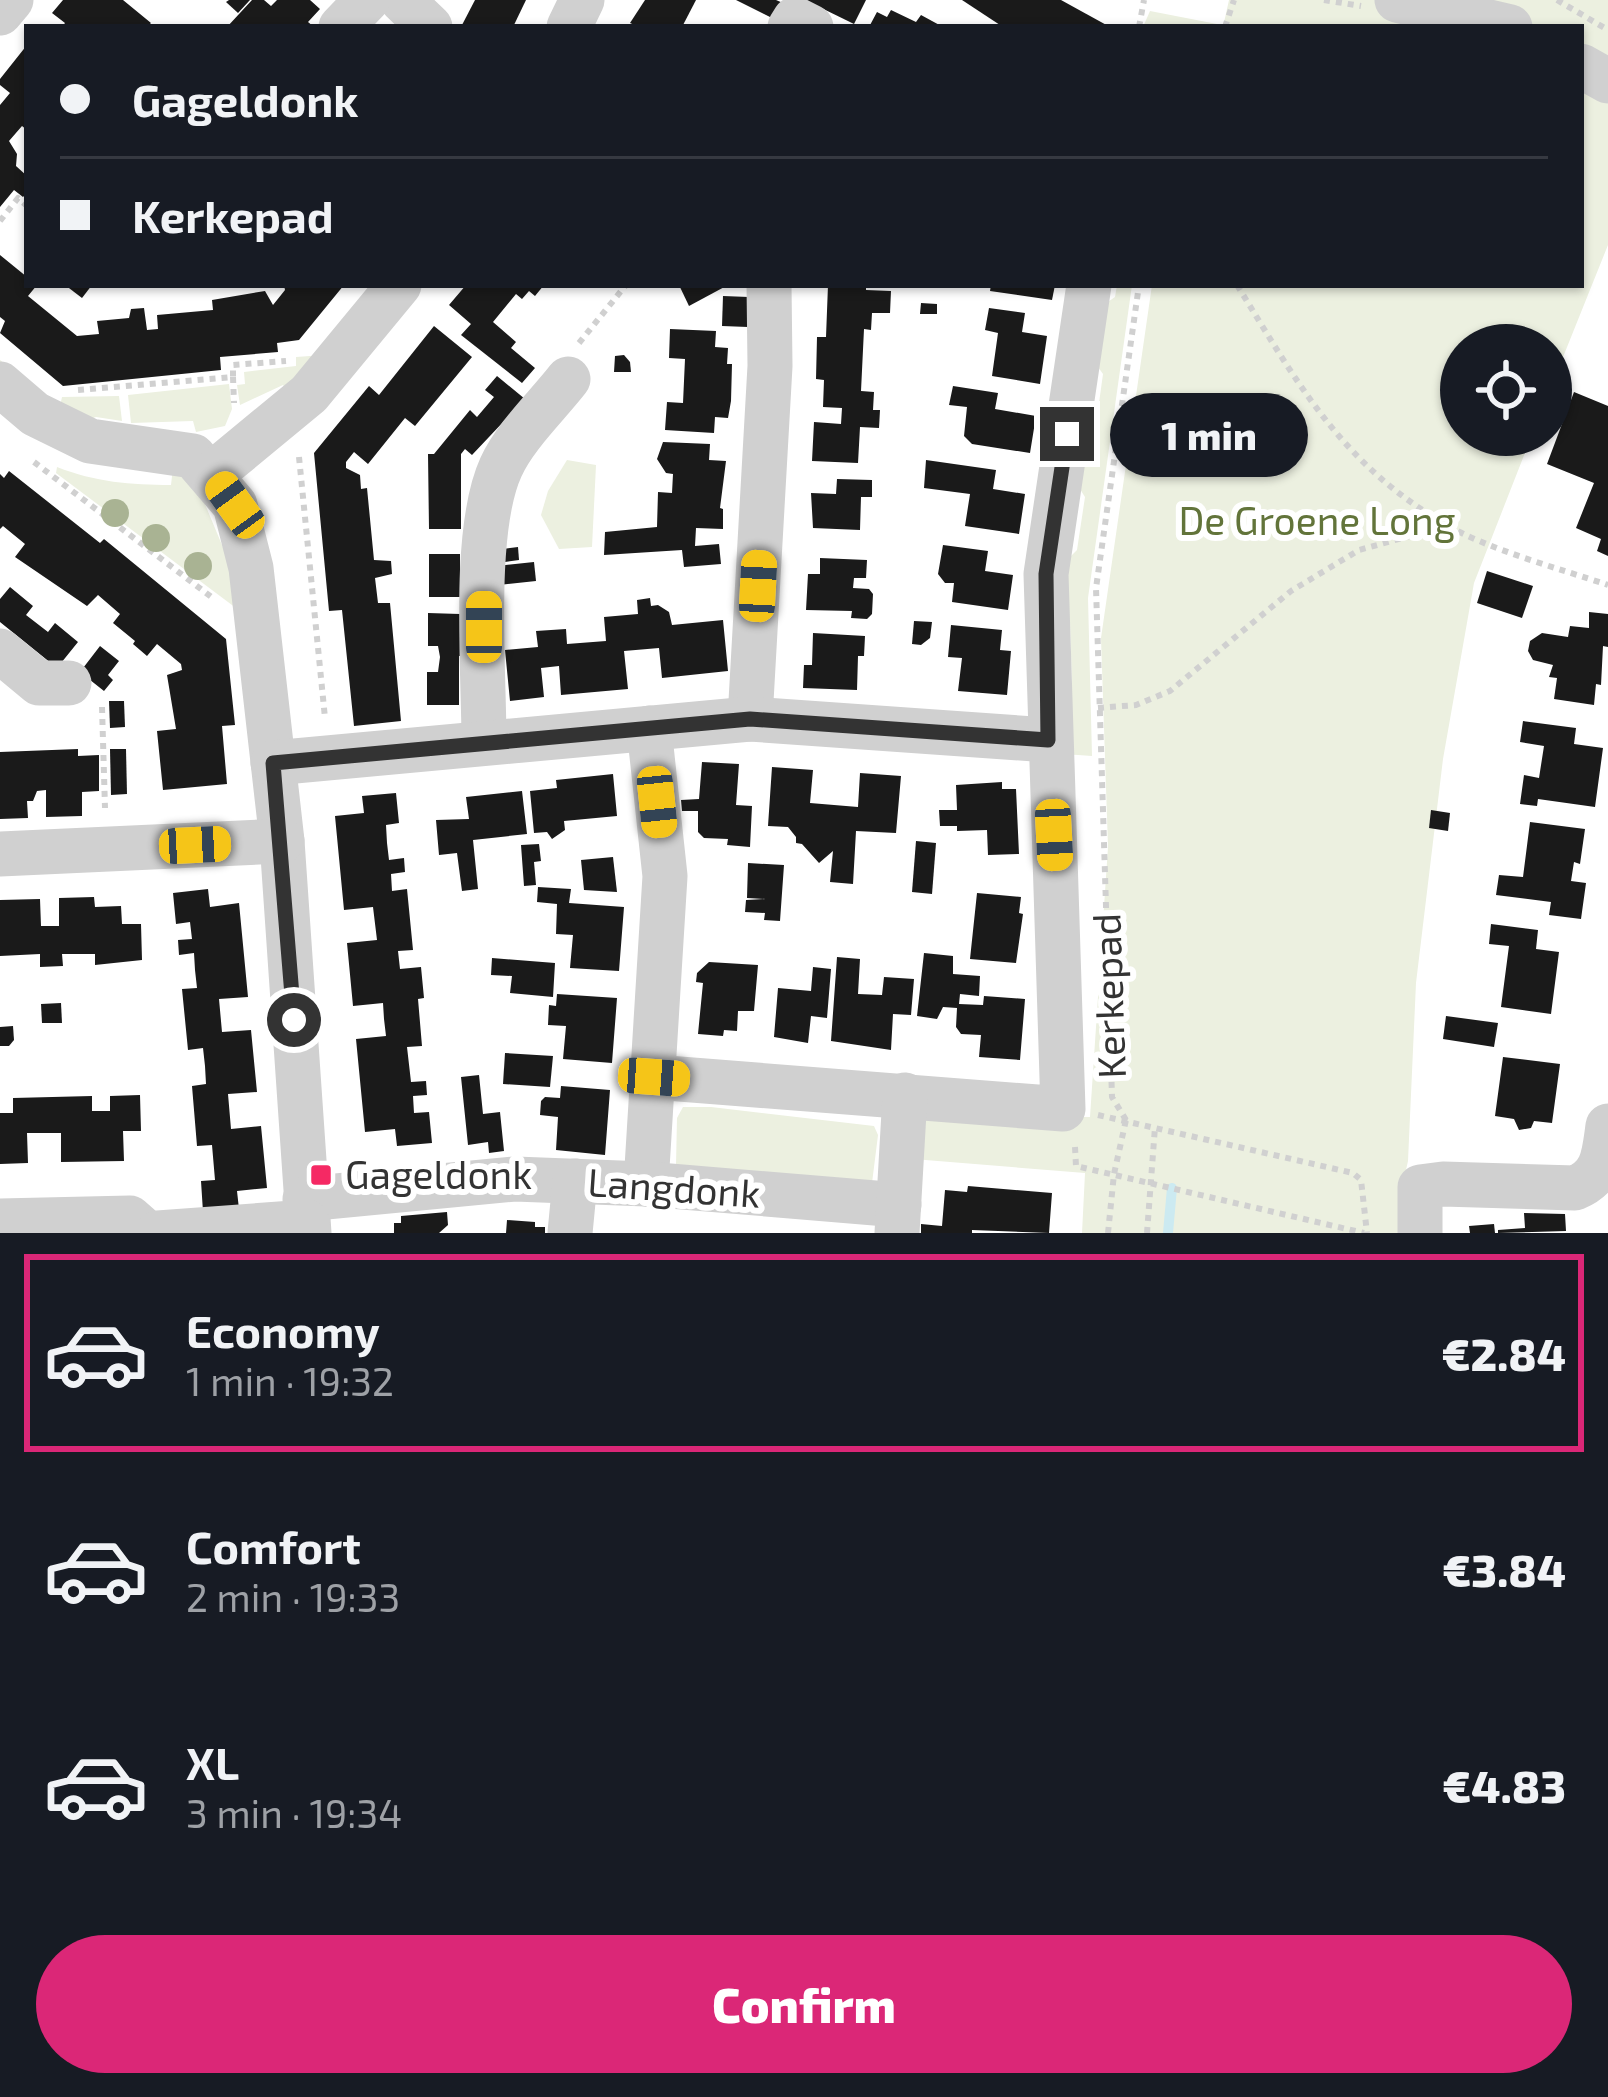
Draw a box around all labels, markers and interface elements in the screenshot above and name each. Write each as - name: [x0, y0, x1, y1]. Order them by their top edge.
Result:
- text: Gageldonk: [132, 72, 358, 126]
- text: Kerkepad: [132, 188, 334, 242]
- map controls: [1440, 324, 1572, 456]
- button: locate: [1440, 324, 1572, 456]
- callout: 1 min: [1109, 392, 1307, 476]
- route end: [1040, 407, 1094, 461]
- text: 1 min: [1161, 411, 1257, 458]
- car: [199, 465, 271, 545]
- park label: De Groene Long: [1178, 496, 1456, 543]
- car: [738, 549, 778, 623]
- car: [466, 591, 502, 663]
- car: [635, 764, 679, 840]
- car: [1034, 798, 1074, 872]
- car: [158, 825, 232, 865]
- street label: Kerkepad: [1081, 912, 1134, 1080]
- route start: [267, 993, 321, 1047]
- car: [617, 1057, 691, 1097]
- place label: Gageldonk: [345, 1150, 532, 1197]
- street label: Langdonk: [586, 1157, 762, 1216]
- marker: Gageldonk: [308, 1162, 334, 1188]
- icon: car: [42, 1299, 150, 1407]
- text: Economy: [186, 1303, 380, 1357]
- text: €2.84: [1441, 1326, 1566, 1380]
- text: 1 min · 19:32: [186, 1357, 394, 1404]
- icon: car: [42, 1515, 150, 1623]
- text: Comfort: [186, 1519, 361, 1573]
- text: €3.84: [1442, 1542, 1566, 1596]
- text: 2 min · 19:33: [186, 1573, 400, 1620]
- icon: car: [42, 1731, 150, 1839]
- text: XL: [186, 1735, 239, 1789]
- text: €4.83: [1442, 1758, 1566, 1812]
- text: 3 min · 19:34: [186, 1789, 402, 1836]
- button: Confirm: [36, 1935, 1572, 2073]

